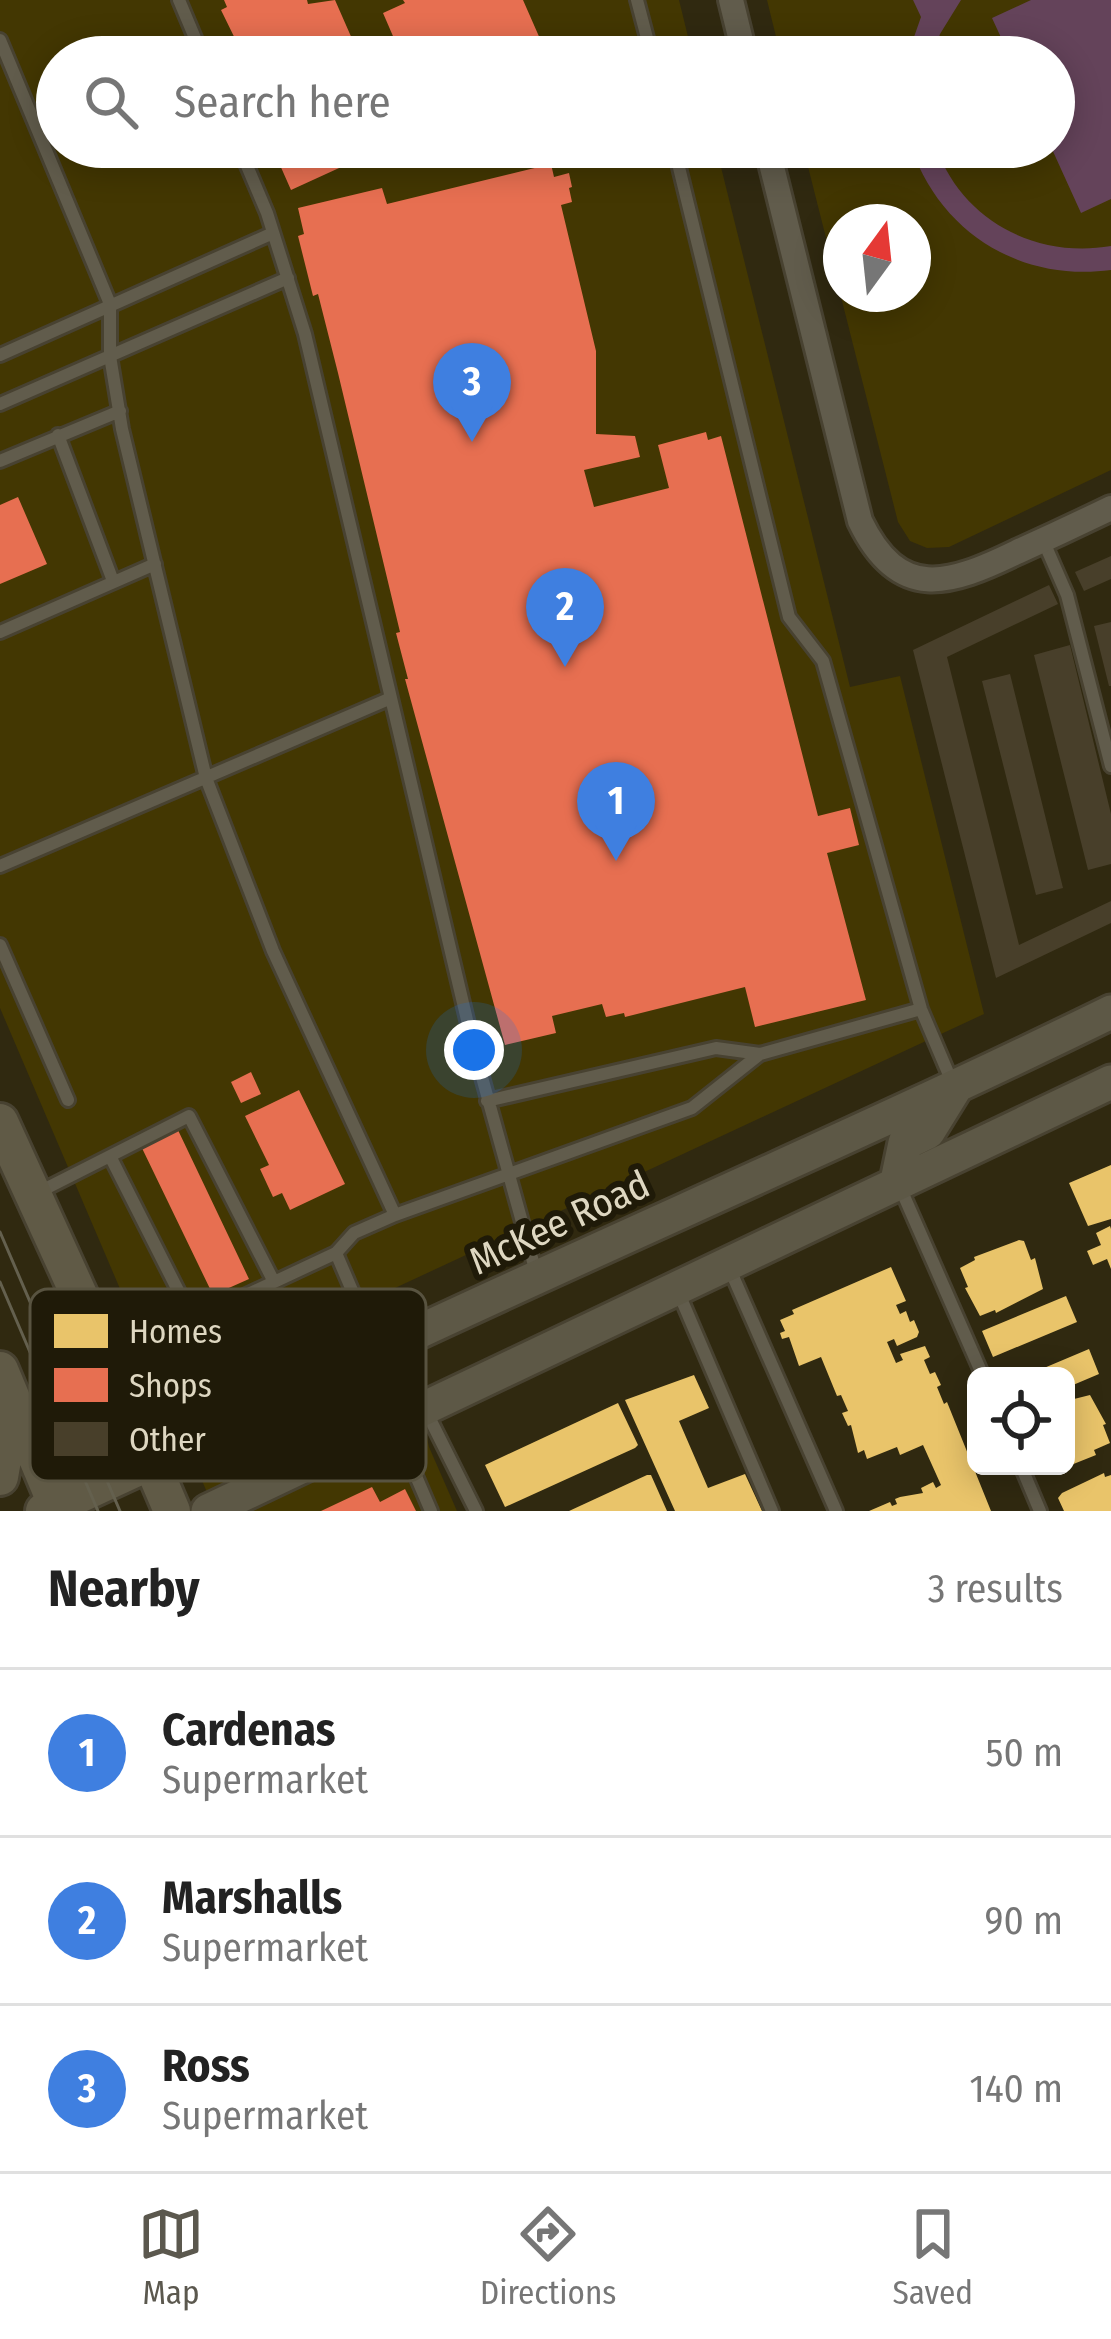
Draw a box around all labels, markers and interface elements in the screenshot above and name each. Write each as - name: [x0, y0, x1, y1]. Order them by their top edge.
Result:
- search box: [36, 36, 1075, 168]
- icon: search: [78, 69, 144, 135]
- text: Search here: [174, 75, 391, 129]
- north arrow: [823, 204, 931, 312]
- pin: 3: [433, 343, 511, 442]
- pin: 2: [526, 568, 604, 667]
- pin: 1: [577, 762, 655, 861]
- your location: [444, 1020, 504, 1080]
- street label: McKee Road: [462, 1161, 657, 1285]
- legend: [30, 1289, 426, 1481]
- text: Homes: [129, 1312, 222, 1352]
- text: Shops: [129, 1366, 212, 1406]
- map controls: [967, 1367, 1075, 1475]
- button: locate: [967, 1367, 1075, 1475]
- text: Other: [129, 1420, 206, 1460]
- text: Nearby: [48, 1558, 200, 1620]
- text: 3 results: [928, 1566, 1063, 1612]
- text: Cardenas: [162, 1703, 335, 1757]
- text: 1: [79, 1730, 95, 1776]
- text: 50 m: [986, 1730, 1063, 1776]
- text: Supermarket: [162, 1757, 368, 1803]
- text: Marshalls: [162, 1871, 342, 1925]
- text: 2: [78, 1898, 96, 1944]
- text: 90 m: [985, 1898, 1063, 1944]
- text: Supermarket: [162, 1925, 368, 1971]
- text: Ross: [162, 2039, 250, 2093]
- text: 3: [78, 2066, 96, 2112]
- text: 140 m: [969, 2066, 1063, 2112]
- text: Supermarket: [162, 2093, 368, 2139]
- tab: Map: [138, 2201, 204, 2313]
- tab: Directions: [480, 2201, 616, 2313]
- tab: Saved: [892, 2201, 973, 2313]

